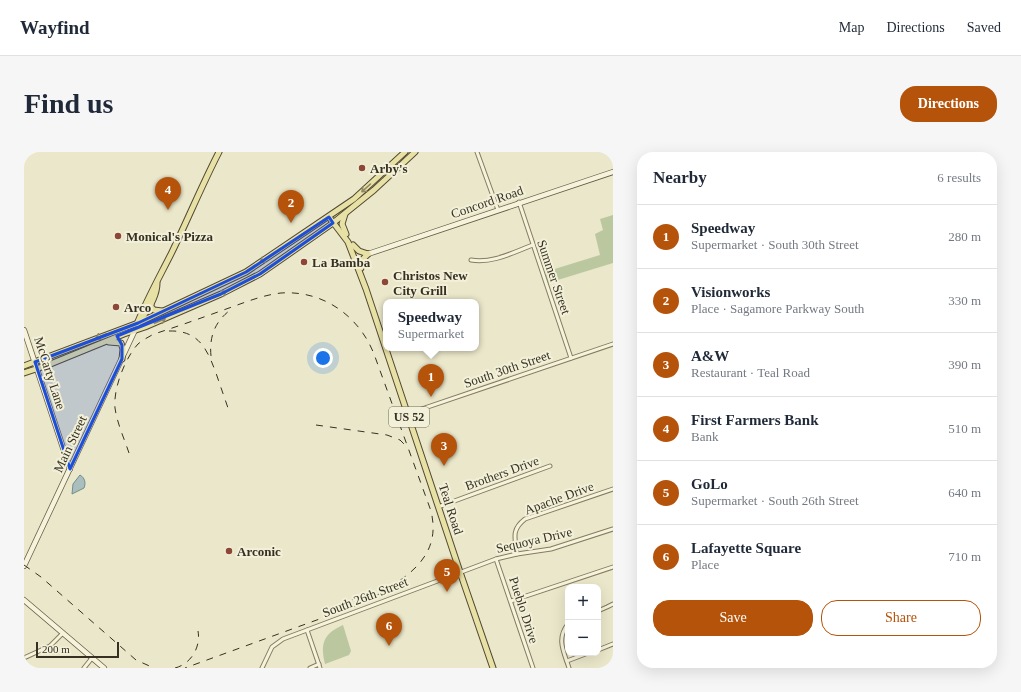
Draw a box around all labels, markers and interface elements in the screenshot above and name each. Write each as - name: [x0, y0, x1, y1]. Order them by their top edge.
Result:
- text: Wayfind: [20, 17, 90, 38]
- text: Map: [839, 20, 864, 35]
- text: Directions: [886, 20, 945, 35]
- text: Saved: [967, 20, 1001, 35]
- button: Directions: [900, 86, 997, 122]
- text: Find us: [24, 88, 114, 119]
- place label: Arby's: [370, 161, 408, 176]
- marker: Arby's: [357, 163, 367, 173]
- text: Nearby: [653, 168, 707, 187]
- text: 6 results: [937, 170, 981, 185]
- pin: 4: [155, 177, 181, 210]
- street label: Concord Road: [449, 182, 526, 221]
- one-way arrow: [361, 183, 371, 193]
- pin: 2: [278, 190, 304, 223]
- text: Speedway: [691, 220, 755, 236]
- place label: Monical's Pizza: [126, 229, 214, 244]
- text: 1: [663, 229, 669, 244]
- text: 280 m: [948, 229, 981, 244]
- marker: Monical's Pizza: [113, 231, 123, 241]
- text: Supermarket · South 30th Street: [691, 237, 859, 252]
- street label: Summer Street: [534, 238, 574, 316]
- one-way arrow: [260, 255, 271, 263]
- place label: La Bamba: [312, 255, 371, 270]
- marker: La Bamba: [299, 257, 309, 267]
- place label: Christos New City Grill: [393, 268, 468, 298]
- marker: Christos New City Grill: [380, 277, 390, 287]
- text: Visionworks: [691, 284, 770, 300]
- one-way arrow: [215, 290, 227, 297]
- text: 2: [663, 293, 669, 308]
- text: 330 m: [948, 293, 981, 308]
- popup: [383, 299, 479, 351]
- place label: Arco: [124, 300, 151, 315]
- text: Place · Sagamore Parkway South: [691, 301, 864, 316]
- marker: Arco: [111, 302, 121, 312]
- text: Speedway: [398, 309, 462, 325]
- one-way arrow: [154, 316, 166, 324]
- text: Supermarket: [398, 326, 464, 341]
- one-way arrow: [96, 333, 108, 341]
- street label: McCarty Lane: [31, 335, 69, 411]
- street label: South 30th Street: [462, 347, 552, 391]
- your location: [313, 348, 333, 368]
- text: A&W: [691, 348, 729, 364]
- text: 3: [663, 357, 669, 372]
- text: 390 m: [948, 357, 981, 372]
- pin: 1: [418, 364, 444, 397]
- text: Restaurant · Teal Road: [691, 365, 810, 380]
- road number: US 52: [389, 407, 429, 427]
- text: First Farmers Bank: [691, 412, 818, 428]
- street label: Main Street: [50, 413, 90, 475]
- text: 4: [663, 421, 669, 436]
- text: 510 m: [948, 421, 981, 436]
- text: Bank: [691, 429, 718, 444]
- pin: 3: [431, 433, 457, 466]
- street label: Brothers Drive: [463, 453, 541, 493]
- text: GoLo: [691, 476, 728, 492]
- street label: Apache Drive: [522, 478, 596, 517]
- street label: Teal Road: [436, 482, 466, 537]
- text: 5: [663, 485, 669, 500]
- text: 640 m: [948, 485, 981, 500]
- text: Supermarket · South 26th Street: [691, 493, 859, 508]
- street label: Sequoya Drive: [494, 524, 574, 556]
- text: Lafayette Square: [691, 540, 801, 556]
- place label: Arconic: [237, 544, 281, 559]
- marker: Arconic: [224, 546, 234, 556]
- text: 6: [663, 549, 669, 564]
- text: 710 m: [948, 549, 981, 564]
- text: Place: [691, 557, 719, 572]
- pin: 5: [434, 559, 460, 592]
- street label: South 26th Street: [320, 574, 410, 620]
- street label: Pueblo Drive: [506, 575, 542, 645]
- map controls: [565, 584, 601, 656]
- button: +: [565, 584, 601, 620]
- button: Save: [653, 600, 813, 636]
- button: Share: [821, 600, 981, 636]
- pin: 6: [376, 613, 402, 646]
- button: −: [565, 620, 601, 656]
- scale bar: [36, 640, 119, 659]
- text: 200 m: [42, 643, 70, 655]

